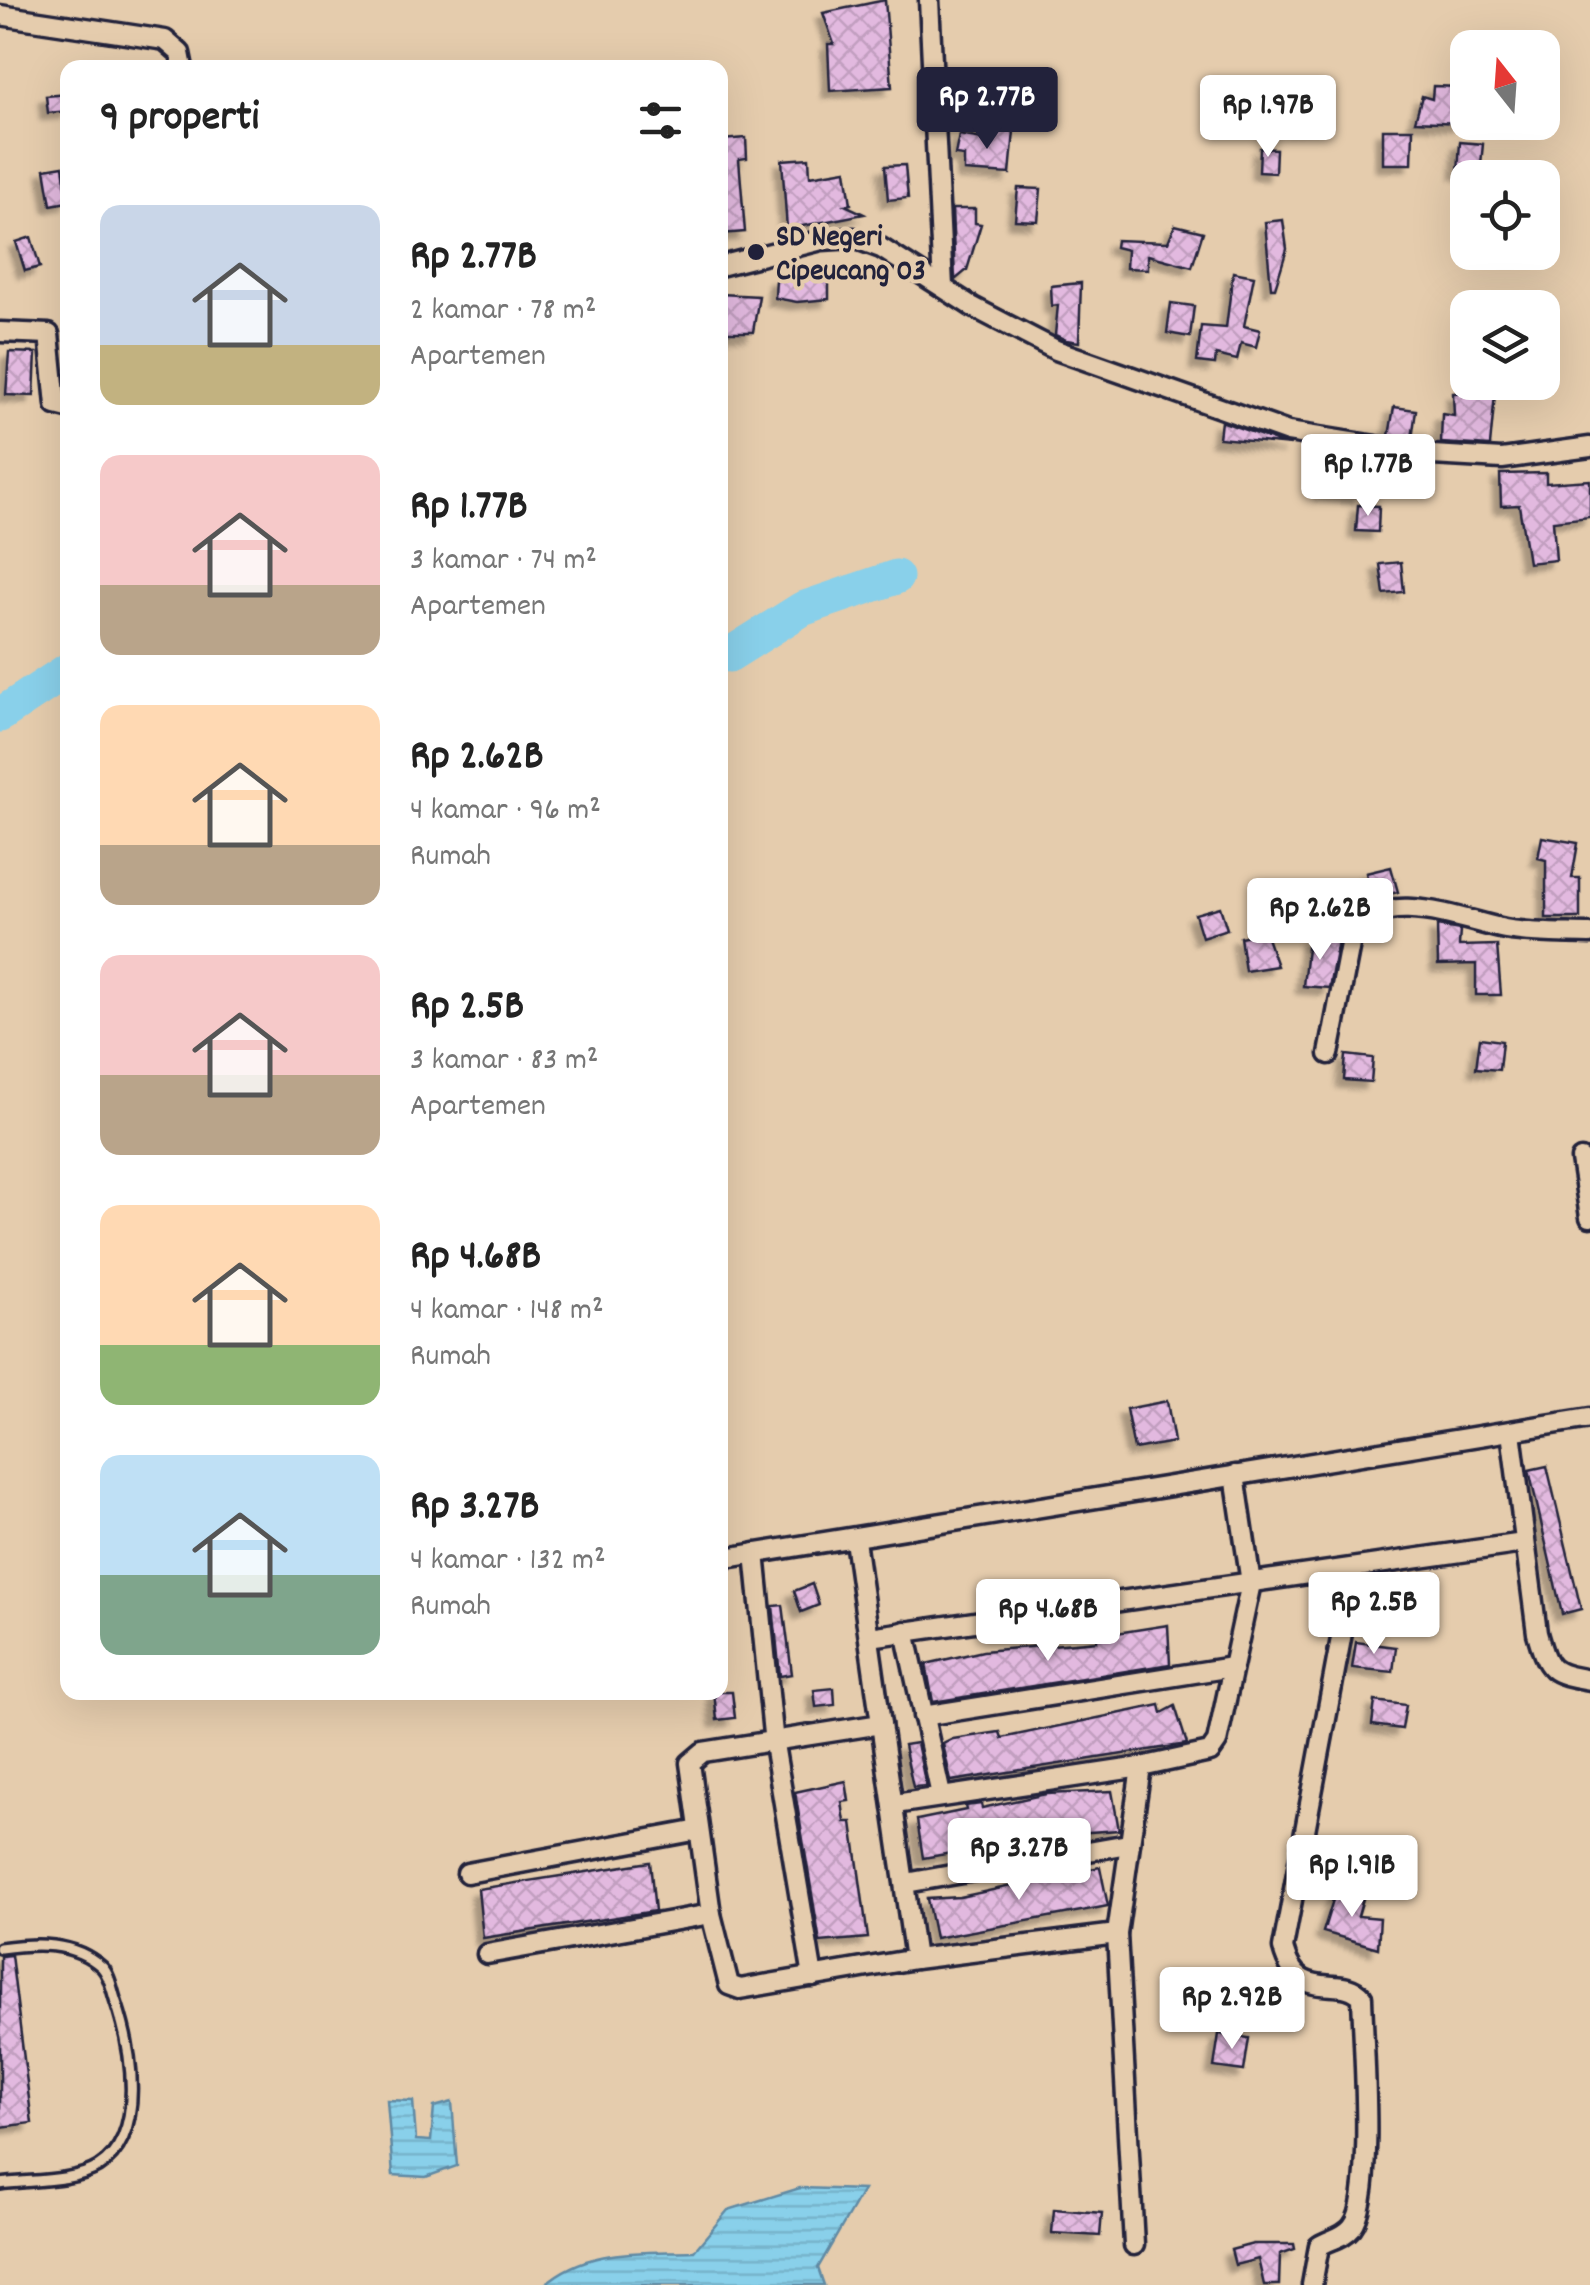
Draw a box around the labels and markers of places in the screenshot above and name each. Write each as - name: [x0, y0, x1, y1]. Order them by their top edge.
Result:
- pin: Rp 2.77B: [884, 67, 1090, 152]
- pin: Rp 1.97B: [1165, 75, 1371, 160]
- place label: SD Negeri Cipeucang 03: [776, 218, 926, 295]
- marker: SD Negeri Cipeucang 03: [745, 241, 767, 263]
- pin: Rp 1.77B: [1265, 434, 1471, 519]
- pin: Rp 2.62B: [1217, 878, 1423, 963]
- pin: Rp 2.5B: [1282, 1572, 1466, 1657]
- pin: Rp 4.68B: [945, 1579, 1151, 1664]
- pin: Rp 3.27B: [916, 1818, 1122, 1903]
- pin: Rp 1.91B: [1249, 1835, 1455, 1920]
- pin: Rp 2.92B: [1129, 1967, 1335, 2052]

